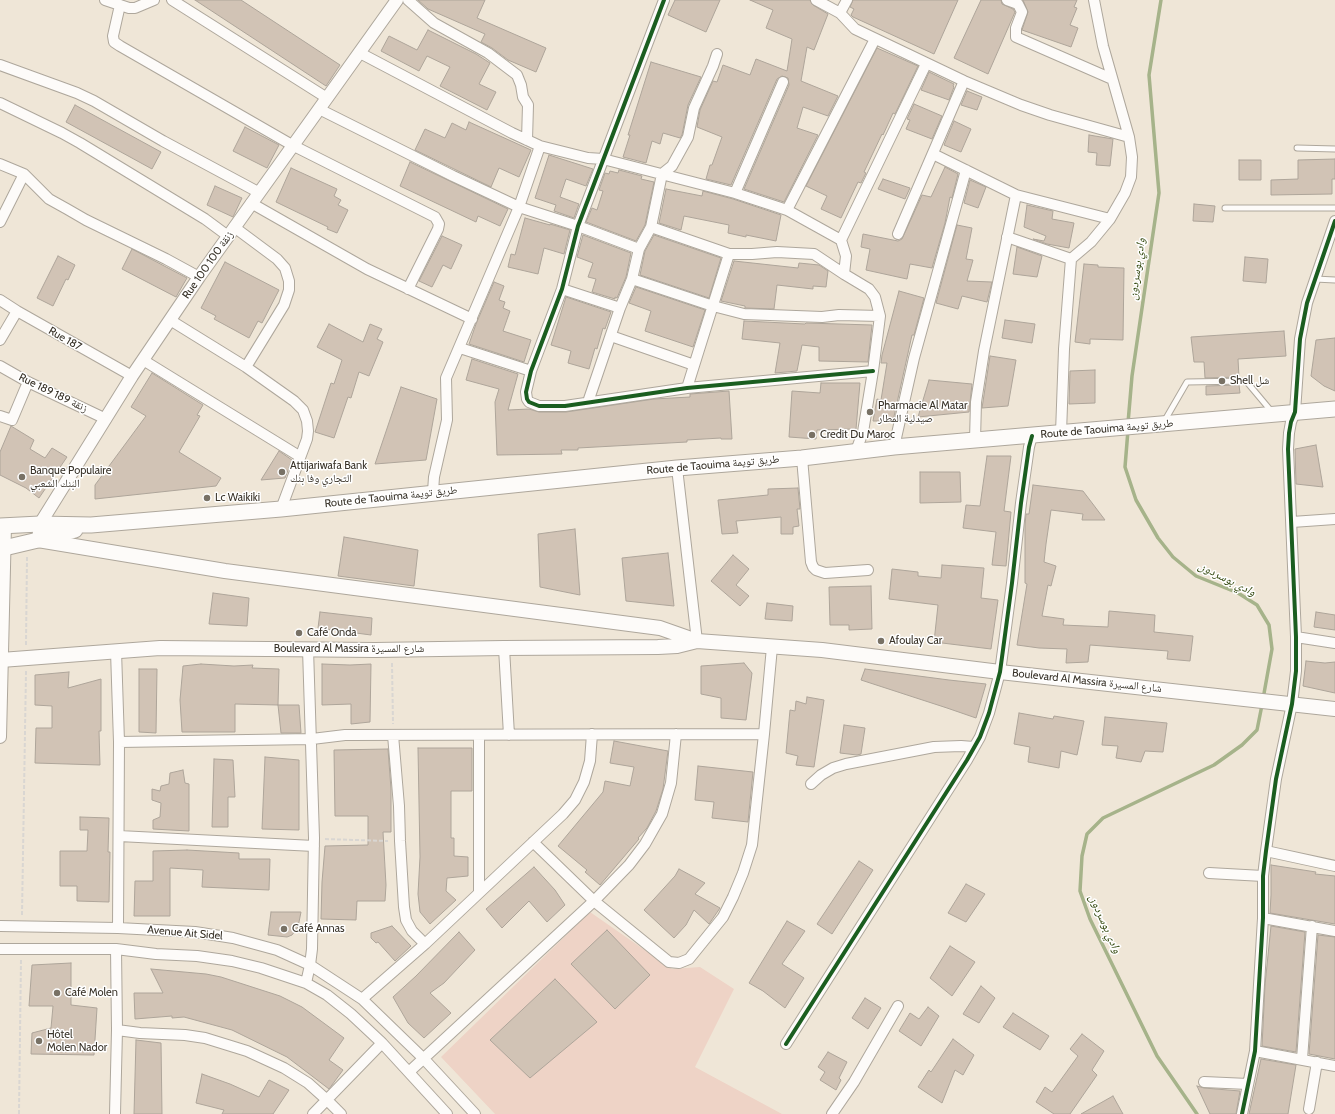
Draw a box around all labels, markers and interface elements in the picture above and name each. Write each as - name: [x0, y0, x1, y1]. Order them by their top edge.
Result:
- street label: Rue 100 زنقة 100: [180, 229, 236, 301]
- water label: وادي بوسردون: [1126, 237, 1148, 301]
- street label: Rue 187: [46, 324, 84, 354]
- street label: Rue 189 زنقة 189: [16, 371, 90, 415]
- place label: Shell شل: [1230, 374, 1269, 388]
- marker: Shell شل: [1217, 376, 1227, 386]
- place label: Pharmacie Al Matar صيدلية المطار: [878, 399, 968, 425]
- marker: Pharmacie Al Matar صيدلية المطار: [865, 407, 875, 417]
- street label: Route de Taouima طريق تويمة: [1040, 417, 1174, 441]
- place label: Credit Du Maroc: [820, 428, 895, 442]
- marker: Credit Du Maroc: [807, 430, 817, 440]
- street label: Route de Taouima طريق تويمة: [646, 453, 780, 477]
- place label: Attijariwafa Bank التجاري وفا بنك: [290, 459, 367, 485]
- place label: Banque Populaire البنك الشعبي: [30, 464, 111, 490]
- marker: Attijariwafa Bank التجاري وفا بنك: [277, 467, 287, 477]
- marker: Banque Populaire البنك الشعبي: [17, 472, 27, 482]
- street label: Route de Taouima طريق تويمة: [324, 483, 458, 511]
- place label: Lc Waikiki: [215, 491, 260, 505]
- marker: Lc Waikiki: [202, 493, 212, 503]
- water label: وادي بوسردون: [1196, 558, 1258, 600]
- place label: Café Onda: [307, 626, 357, 640]
- marker: Café Onda: [294, 628, 304, 638]
- place label: Afoulay Car: [889, 634, 942, 648]
- marker: Afoulay Car: [876, 636, 886, 646]
- street label: Boulevard Al Massira شارع المسيرة: [274, 642, 424, 656]
- street label: Boulevard Al Massira شارع المسيرة: [1011, 667, 1163, 695]
- water label: وادي بوسردون: [1086, 892, 1124, 956]
- place label: Café Annas: [292, 922, 345, 936]
- street label: Avenue Ait Sidel: [147, 923, 223, 943]
- marker: Café Annas: [279, 924, 289, 934]
- place label: Café Molen: [65, 986, 118, 1000]
- marker: Café Molen: [52, 988, 62, 998]
- place label: Hôtel Molen Nador: [47, 1028, 107, 1054]
- marker: Hôtel Molen Nador: [34, 1036, 44, 1046]

